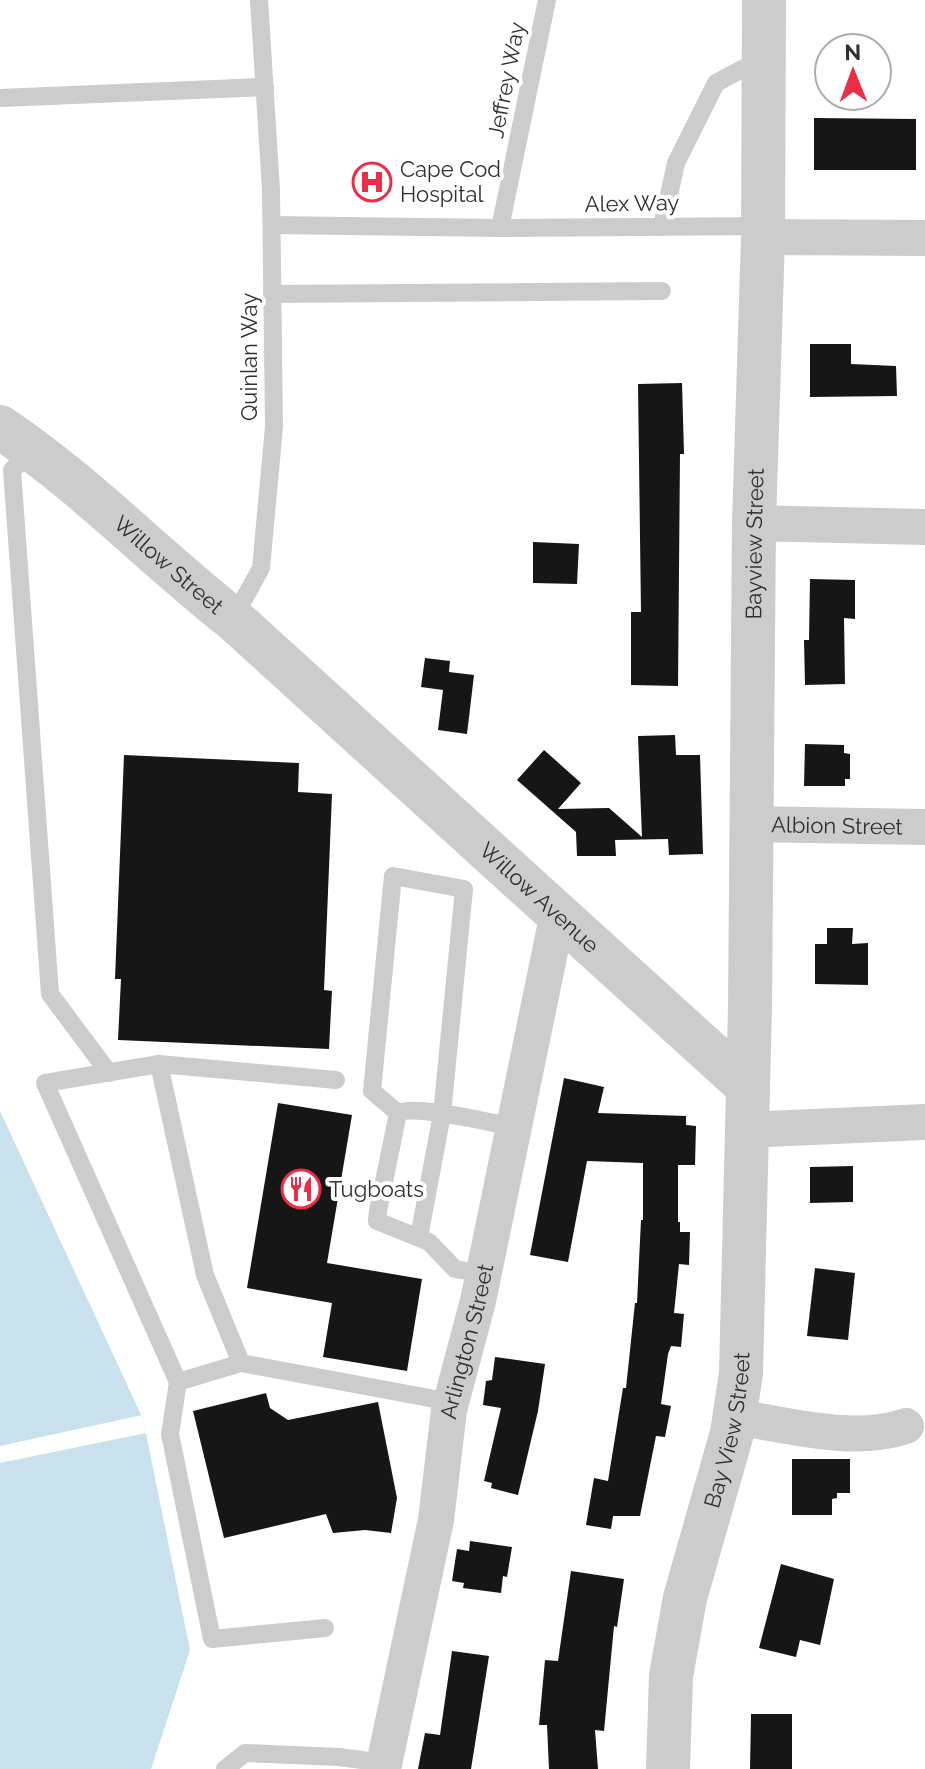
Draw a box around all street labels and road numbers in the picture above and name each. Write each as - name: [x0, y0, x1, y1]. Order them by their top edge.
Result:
- street label: Jeffrey Way: [482, 20, 530, 140]
- street label: Alex Way: [584, 189, 680, 217]
- street label: Quinlan Way: [236, 293, 262, 421]
- street label: Bayview Street: [740, 467, 769, 619]
- street label: Willow Street: [109, 510, 229, 620]
- street label: Albion Street: [771, 811, 904, 840]
- street label: Willow Avenue: [474, 837, 604, 958]
- street label: Arlington Street: [435, 1261, 498, 1421]
- street label: Bay View Street: [698, 1351, 755, 1511]

